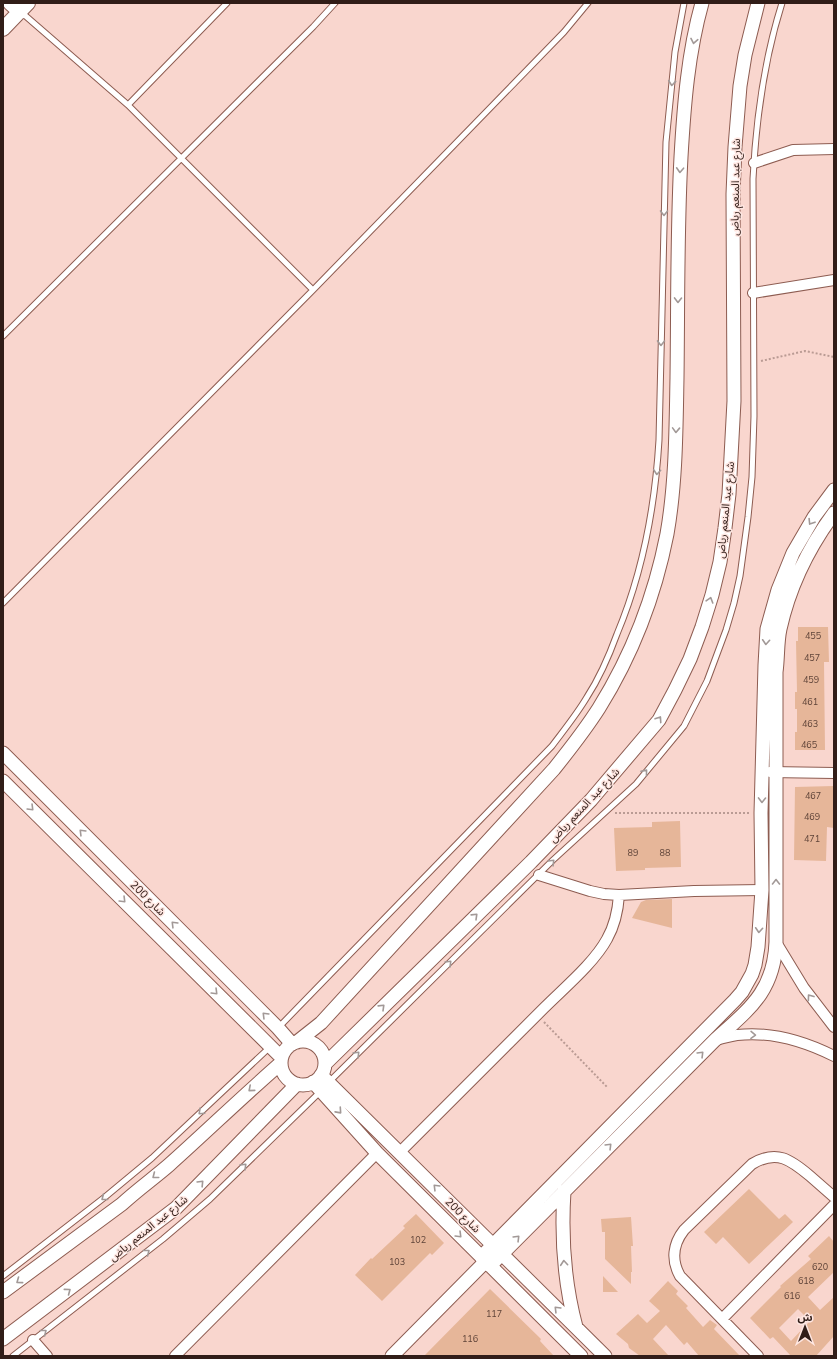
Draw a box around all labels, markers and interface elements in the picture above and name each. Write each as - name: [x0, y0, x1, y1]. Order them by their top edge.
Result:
- one-way arrow: [690, 38, 698, 44]
- one-way arrow: [668, 80, 677, 86]
- street label: شارع عبد المنعم رياض: [727, 138, 745, 236]
- one-way arrow: [676, 167, 685, 173]
- one-way arrow: [660, 210, 668, 216]
- one-way arrow: [674, 297, 682, 303]
- one-way arrow: [656, 340, 665, 346]
- one-way arrow: [671, 427, 680, 433]
- street label: شارع عبد المنعم رياض: [713, 461, 739, 559]
- one-way arrow: [652, 469, 661, 476]
- one-way arrow: [808, 517, 815, 524]
- one-way arrow: [705, 596, 714, 603]
- house number: 455: [805, 630, 822, 641]
- one-way arrow: [762, 639, 771, 645]
- house number: 457: [804, 652, 820, 663]
- house number: 459: [803, 674, 819, 685]
- house number: 461: [802, 696, 818, 707]
- one-way arrow: [654, 716, 662, 723]
- house number: 463: [802, 718, 818, 729]
- house number: 465: [801, 739, 818, 750]
- street label: شارع عبد المنعم رياض: [546, 764, 624, 847]
- one-way arrow: [641, 770, 648, 777]
- house number: 467: [805, 790, 821, 801]
- one-way arrow: [758, 797, 766, 803]
- one-way arrow: [26, 803, 34, 811]
- house number: 469: [804, 811, 820, 822]
- one-way arrow: [79, 829, 87, 837]
- house number: 471: [804, 833, 820, 844]
- house number: 89: [628, 847, 638, 858]
- house number: 88: [660, 847, 670, 858]
- one-way arrow: [547, 859, 555, 867]
- street label: شارع 200: [127, 877, 169, 920]
- one-way arrow: [772, 879, 780, 885]
- one-way arrow: [118, 895, 126, 903]
- one-way arrow: [470, 913, 478, 921]
- one-way arrow: [171, 921, 179, 928]
- one-way arrow: [755, 927, 764, 933]
- one-way arrow: [444, 960, 452, 968]
- one-way arrow: [210, 987, 218, 995]
- one-way arrow: [808, 994, 815, 1001]
- one-way arrow: [377, 1004, 385, 1012]
- one-way arrow: [263, 1012, 270, 1020]
- one-way arrow: [750, 1031, 756, 1039]
- one-way arrow: [696, 1051, 704, 1059]
- one-way arrow: [352, 1052, 360, 1059]
- one-way arrow: [249, 1084, 256, 1091]
- one-way arrow: [198, 1107, 206, 1115]
- one-way arrow: [335, 1107, 342, 1114]
- one-way arrow: [604, 1143, 612, 1151]
- one-way arrow: [239, 1163, 247, 1171]
- one-way arrow: [152, 1171, 159, 1178]
- one-way arrow: [197, 1180, 204, 1188]
- one-way arrow: [433, 1185, 440, 1192]
- street label: شارع عبد المنعم رياض: [106, 1192, 192, 1266]
- one-way arrow: [101, 1193, 108, 1200]
- street label: شارع 200: [442, 1194, 484, 1237]
- one-way arrow: [454, 1230, 462, 1238]
- house number: 102: [410, 1234, 426, 1245]
- one-way arrow: [512, 1235, 520, 1243]
- one-way arrow: [142, 1250, 149, 1257]
- house number: 103: [389, 1256, 405, 1267]
- one-way arrow: [559, 1260, 568, 1266]
- house number: 620: [812, 1261, 828, 1272]
- house number: 618: [798, 1275, 814, 1286]
- one-way arrow: [16, 1276, 23, 1284]
- one-way arrow: [63, 1288, 70, 1295]
- house number: 616: [784, 1290, 800, 1301]
- one-way arrow: [554, 1306, 562, 1314]
- north arrow: [785, 1307, 825, 1347]
- house number: 117: [486, 1308, 502, 1319]
- text: ش: [797, 1310, 813, 1324]
- one-way arrow: [39, 1329, 46, 1336]
- house number: 116: [462, 1333, 478, 1344]

